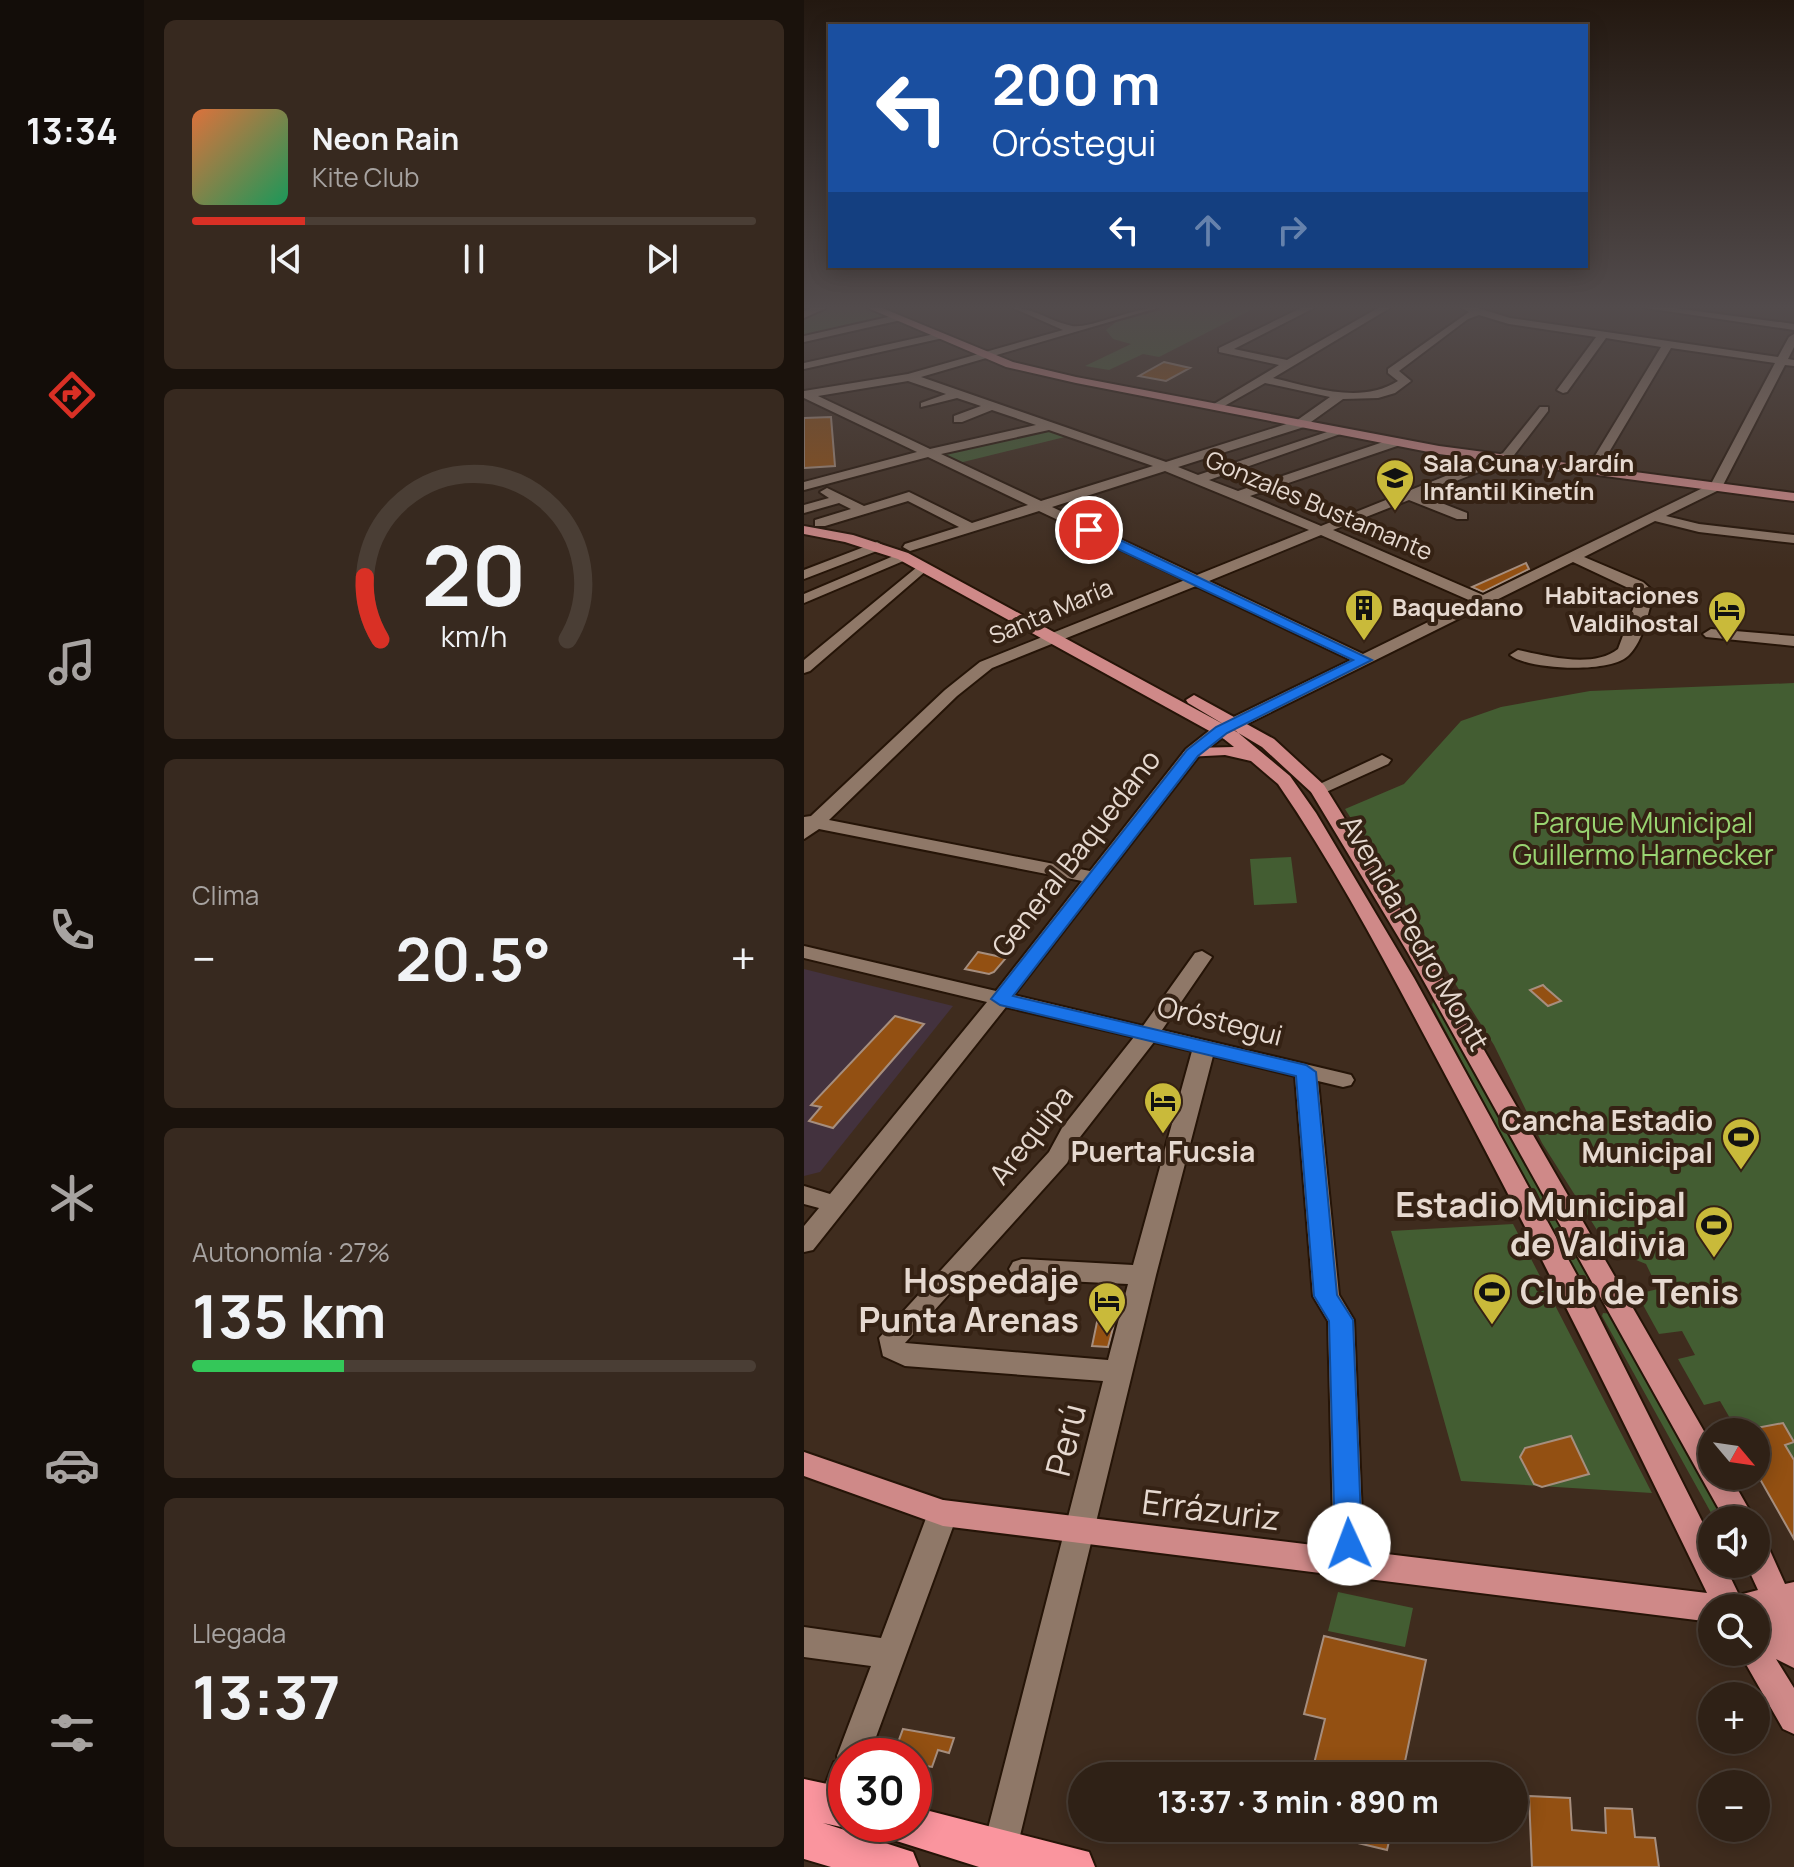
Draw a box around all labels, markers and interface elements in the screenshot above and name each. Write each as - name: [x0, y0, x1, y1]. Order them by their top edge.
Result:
- text: 200 m: [992, 45, 1161, 122]
- icon: left: [860, 56, 964, 160]
- text: 13:34: [26, 106, 118, 155]
- text: Neon Rain: [312, 118, 459, 159]
- text: Oróstegui: [992, 118, 1157, 167]
- text: Kite Club: [312, 159, 419, 195]
- icon: left: [1102, 208, 1146, 252]
- icon: ahead: [1186, 208, 1230, 252]
- icon: right: [1270, 208, 1314, 252]
- icon: previous: [264, 237, 308, 281]
- icon: pause: [452, 237, 496, 281]
- icon: next: [640, 237, 684, 281]
- icon: directions: [44, 367, 100, 423]
- street label: Gonzales Bustamante: [1201, 442, 1438, 567]
- place label: Sala Cuna y Jardín Infantil Kinetín: [1423, 446, 1634, 507]
- school or university icon: Sala Cuna y Jardín Infantil Kinetín: [1374, 457, 1416, 512]
- pin: [1055, 496, 1123, 564]
- icon: arrive: [1067, 508, 1111, 552]
- text: 20: [422, 517, 526, 631]
- street label: Santa María: [984, 570, 1117, 651]
- place label: Habitaciones Valdihostal: [1545, 578, 1699, 639]
- building icon: Baquedano: [1343, 587, 1385, 642]
- hotel icon: Habitaciones Valdihostal: [1706, 589, 1748, 644]
- place label: Baquedano: [1392, 590, 1524, 623]
- text: km/h: [441, 617, 507, 656]
- icon: music: [44, 634, 100, 690]
- street label: General Baquedano: [982, 741, 1168, 964]
- park label: Parque Municipal Guillermo Harnecker: [1512, 803, 1774, 873]
- street label: Avenida Pedro Montt: [1333, 808, 1499, 1057]
- text: Clima: [192, 877, 259, 913]
- icon: phone: [44, 902, 100, 958]
- text: 20.5°: [395, 917, 551, 999]
- text: −: [192, 928, 216, 988]
- text: +: [731, 928, 756, 988]
- street label: Oróstegui: [1154, 986, 1287, 1054]
- street label: Arequipa: [980, 1077, 1081, 1192]
- hotel icon: Puerta Fucsia: [1142, 1080, 1184, 1135]
- place label: Cancha Estadio Municipal: [1501, 1101, 1713, 1171]
- sports icon: Cancha Estadio Municipal: [1720, 1116, 1762, 1171]
- place label: Puerta Fucsia: [1071, 1132, 1255, 1170]
- icon: climate: [44, 1170, 100, 1226]
- place label: Estadio Municipal de Valdivia: [1395, 1181, 1686, 1266]
- sports icon: Estadio Municipal de Valdivia: [1693, 1204, 1735, 1259]
- text: Autonomía · 27%: [192, 1234, 390, 1270]
- place label: Hospedaje Punta Arenas: [858, 1257, 1079, 1342]
- place label: Club de Tenis: [1520, 1268, 1739, 1314]
- sports icon: Club de Tenis: [1471, 1271, 1513, 1326]
- text: 135 km: [192, 1274, 387, 1356]
- hotel icon: Hospedaje Punta Arenas: [1086, 1280, 1128, 1335]
- street label: Perú: [1034, 1399, 1096, 1481]
- north arrow: [1698, 1418, 1770, 1490]
- map controls: [1698, 1418, 1770, 1842]
- icon: car: [44, 1437, 100, 1493]
- street label: Errázuriz: [1140, 1478, 1283, 1540]
- position arrow: [1307, 1502, 1391, 1586]
- button: sound: [1698, 1506, 1770, 1578]
- button: search: [1698, 1594, 1770, 1666]
- text: Llegada: [192, 1615, 286, 1651]
- text: 13:37: [192, 1655, 341, 1737]
- button: +: [1698, 1682, 1770, 1754]
- icon: filters: [44, 1705, 100, 1761]
- speed limit sign: 30: [828, 1738, 932, 1842]
- button: −: [1698, 1770, 1770, 1842]
- text: 13:37 · 3 min · 890 m: [1157, 1781, 1439, 1822]

